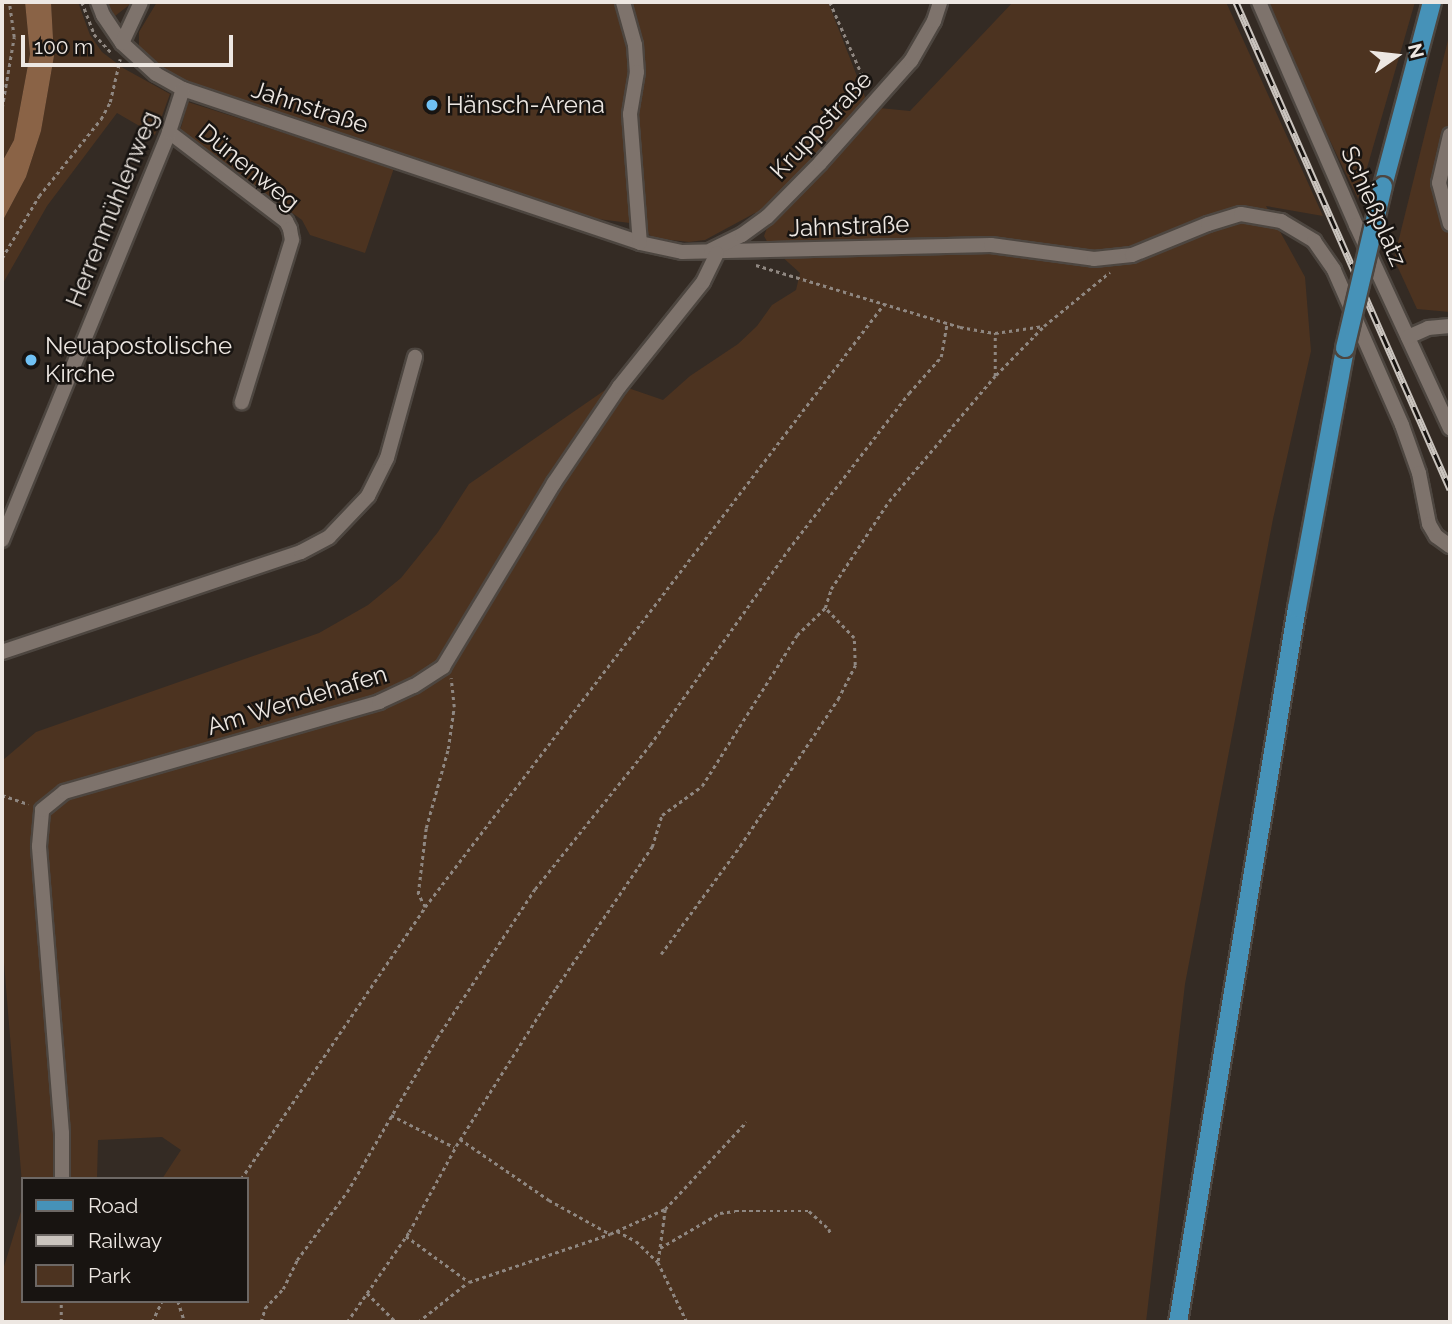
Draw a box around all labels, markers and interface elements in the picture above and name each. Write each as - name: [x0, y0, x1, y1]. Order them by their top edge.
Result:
- scale bar: [24, 21, 236, 65]
- north arrow: [1361, 21, 1431, 91]
- text: 100 m: [34, 34, 93, 59]
- text: N: [1404, 41, 1429, 61]
- street label: Kruppstraße: [764, 65, 878, 185]
- street label: Jahnstraße: [248, 75, 372, 139]
- place label: Hänsch-Arena: [446, 91, 605, 119]
- marker: Hänsch-Arena: [424, 97, 440, 113]
- street label: Herrenmühlenweg: [60, 107, 164, 311]
- street label: Dünenweg: [193, 118, 305, 216]
- street label: Schießplatz: [1335, 141, 1413, 271]
- street label: Jahnstraße: [788, 210, 910, 242]
- place label: Neuapostolische Kirche: [45, 332, 232, 388]
- marker: Neuapostolische Kirche: [23, 352, 39, 368]
- street label: Am Wendehafen: [203, 659, 391, 741]
- legend: [21, 1177, 248, 1303]
- text: Road: [88, 1193, 138, 1218]
- text: Railway: [88, 1228, 162, 1253]
- text: Park: [88, 1263, 131, 1288]

